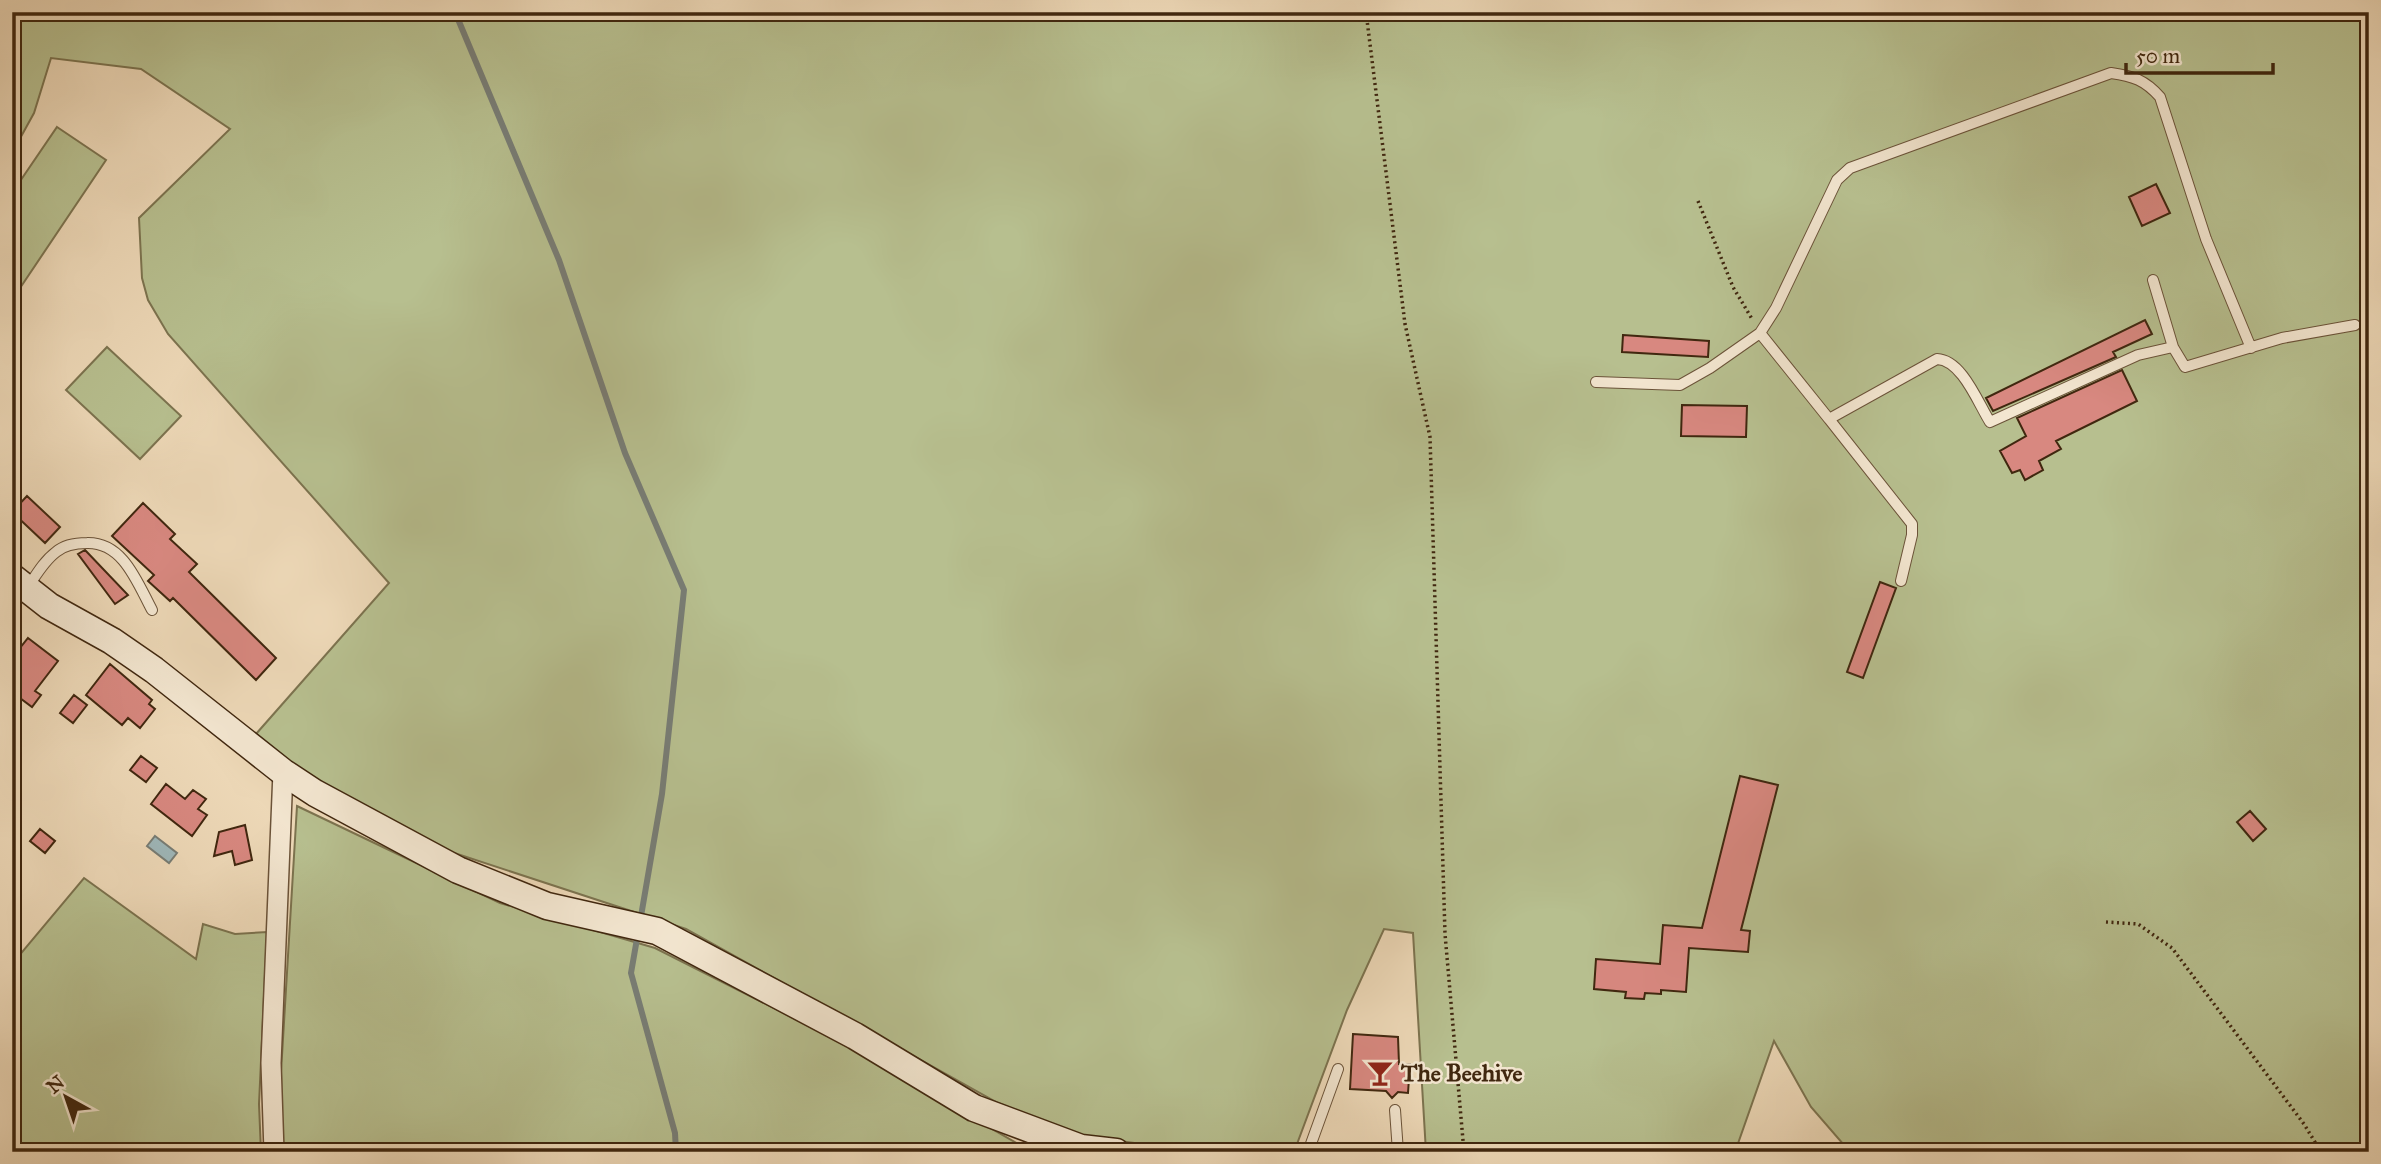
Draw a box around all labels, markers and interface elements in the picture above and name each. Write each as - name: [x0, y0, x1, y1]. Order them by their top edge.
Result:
- scale bar: [2126, 32, 2272, 76]
- text: 50 m: [2136, 43, 2181, 69]
- bar icon: The Beehive: [1365, 1058, 1395, 1088]
- place label: The Beehive: [1400, 1058, 1523, 1088]
- north arrow: [32, 1062, 102, 1132]
- text: N: [42, 1070, 69, 1098]

